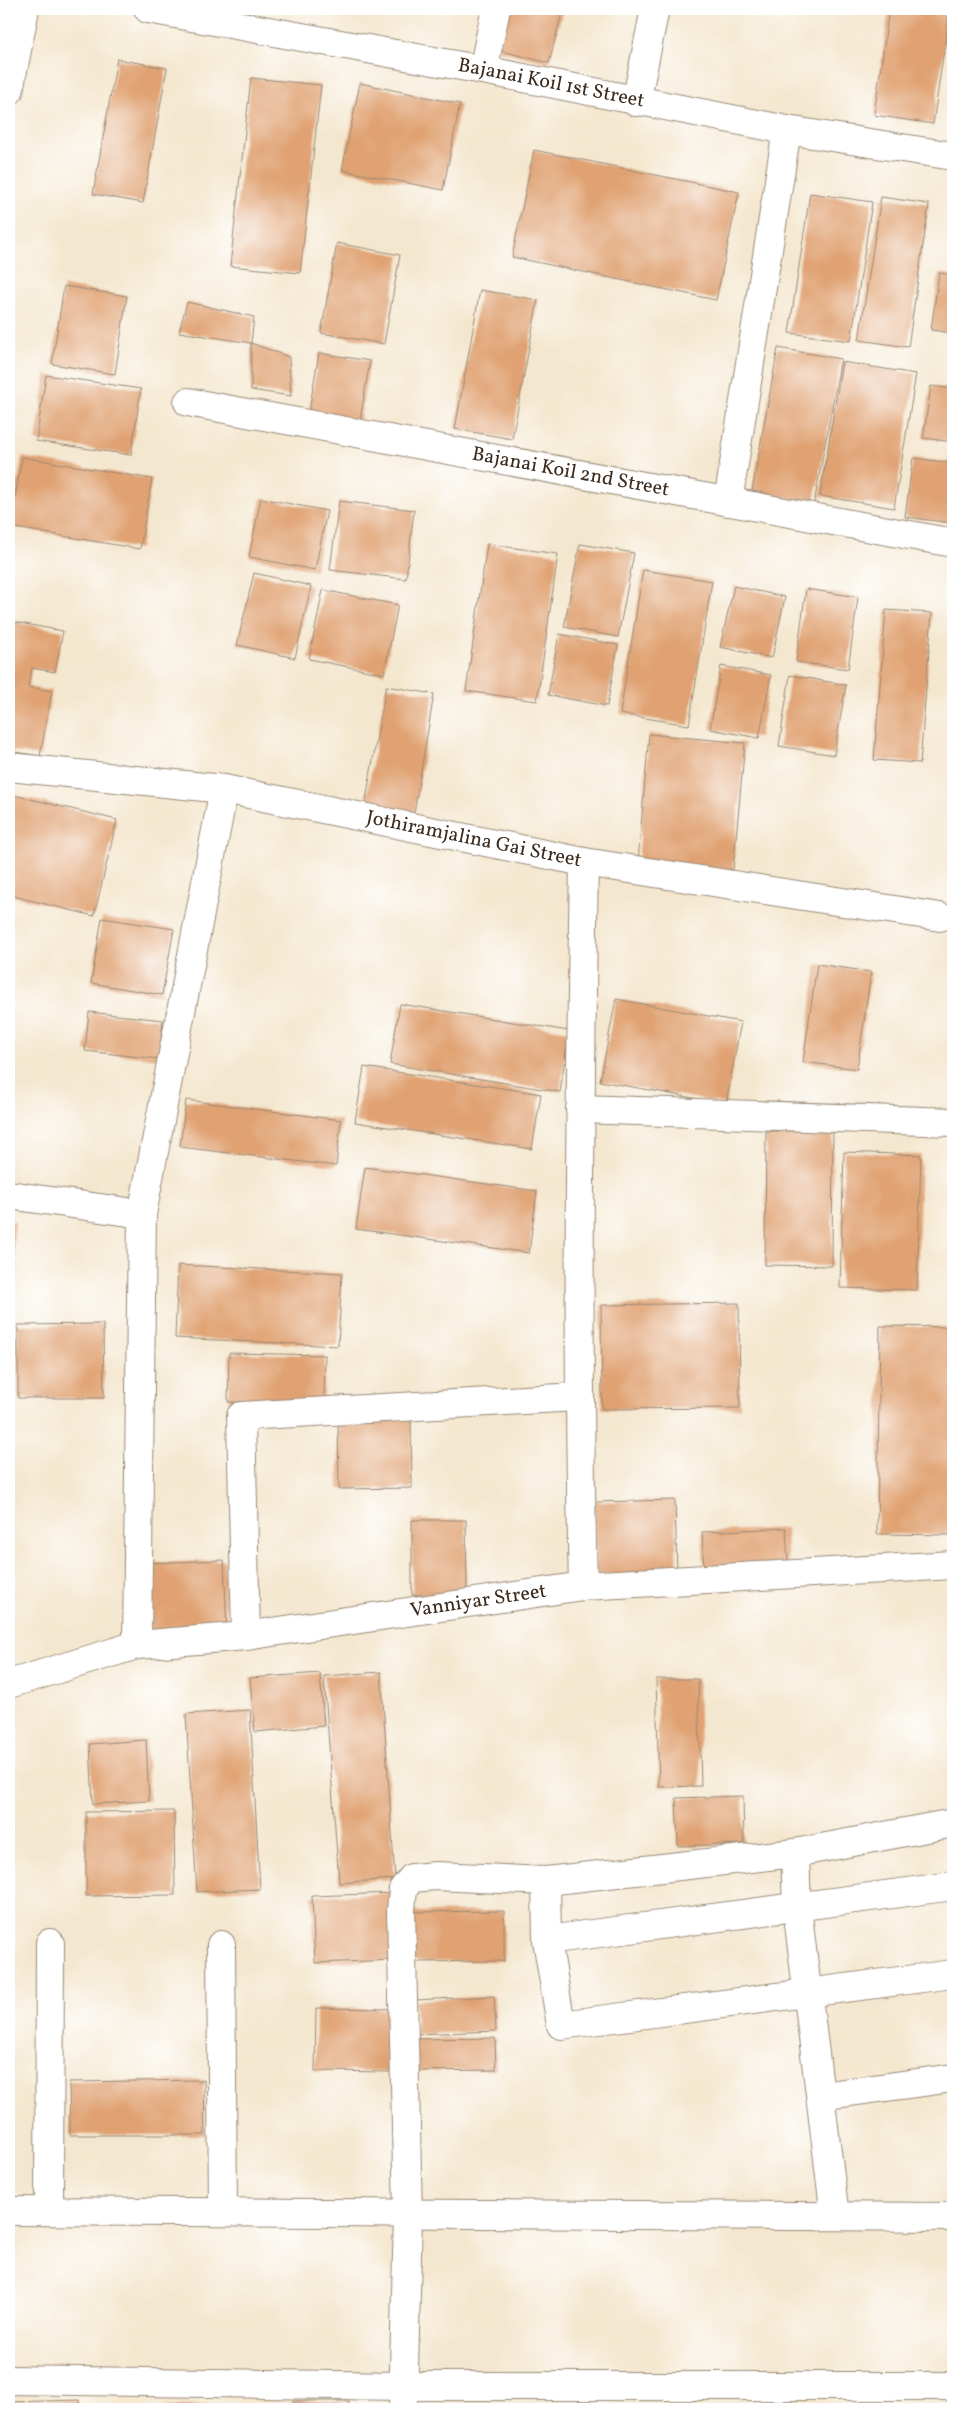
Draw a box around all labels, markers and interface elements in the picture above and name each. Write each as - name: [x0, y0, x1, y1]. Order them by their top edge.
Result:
- street label: Bajanai Koil 1st Street: [456, 52, 647, 116]
- street label: Bajanai Koil 2nd Street: [470, 441, 671, 504]
- street label: Jothiramjalina Gai Street: [364, 804, 584, 875]
- street label: Vanniyar Street: [408, 1578, 548, 1625]

